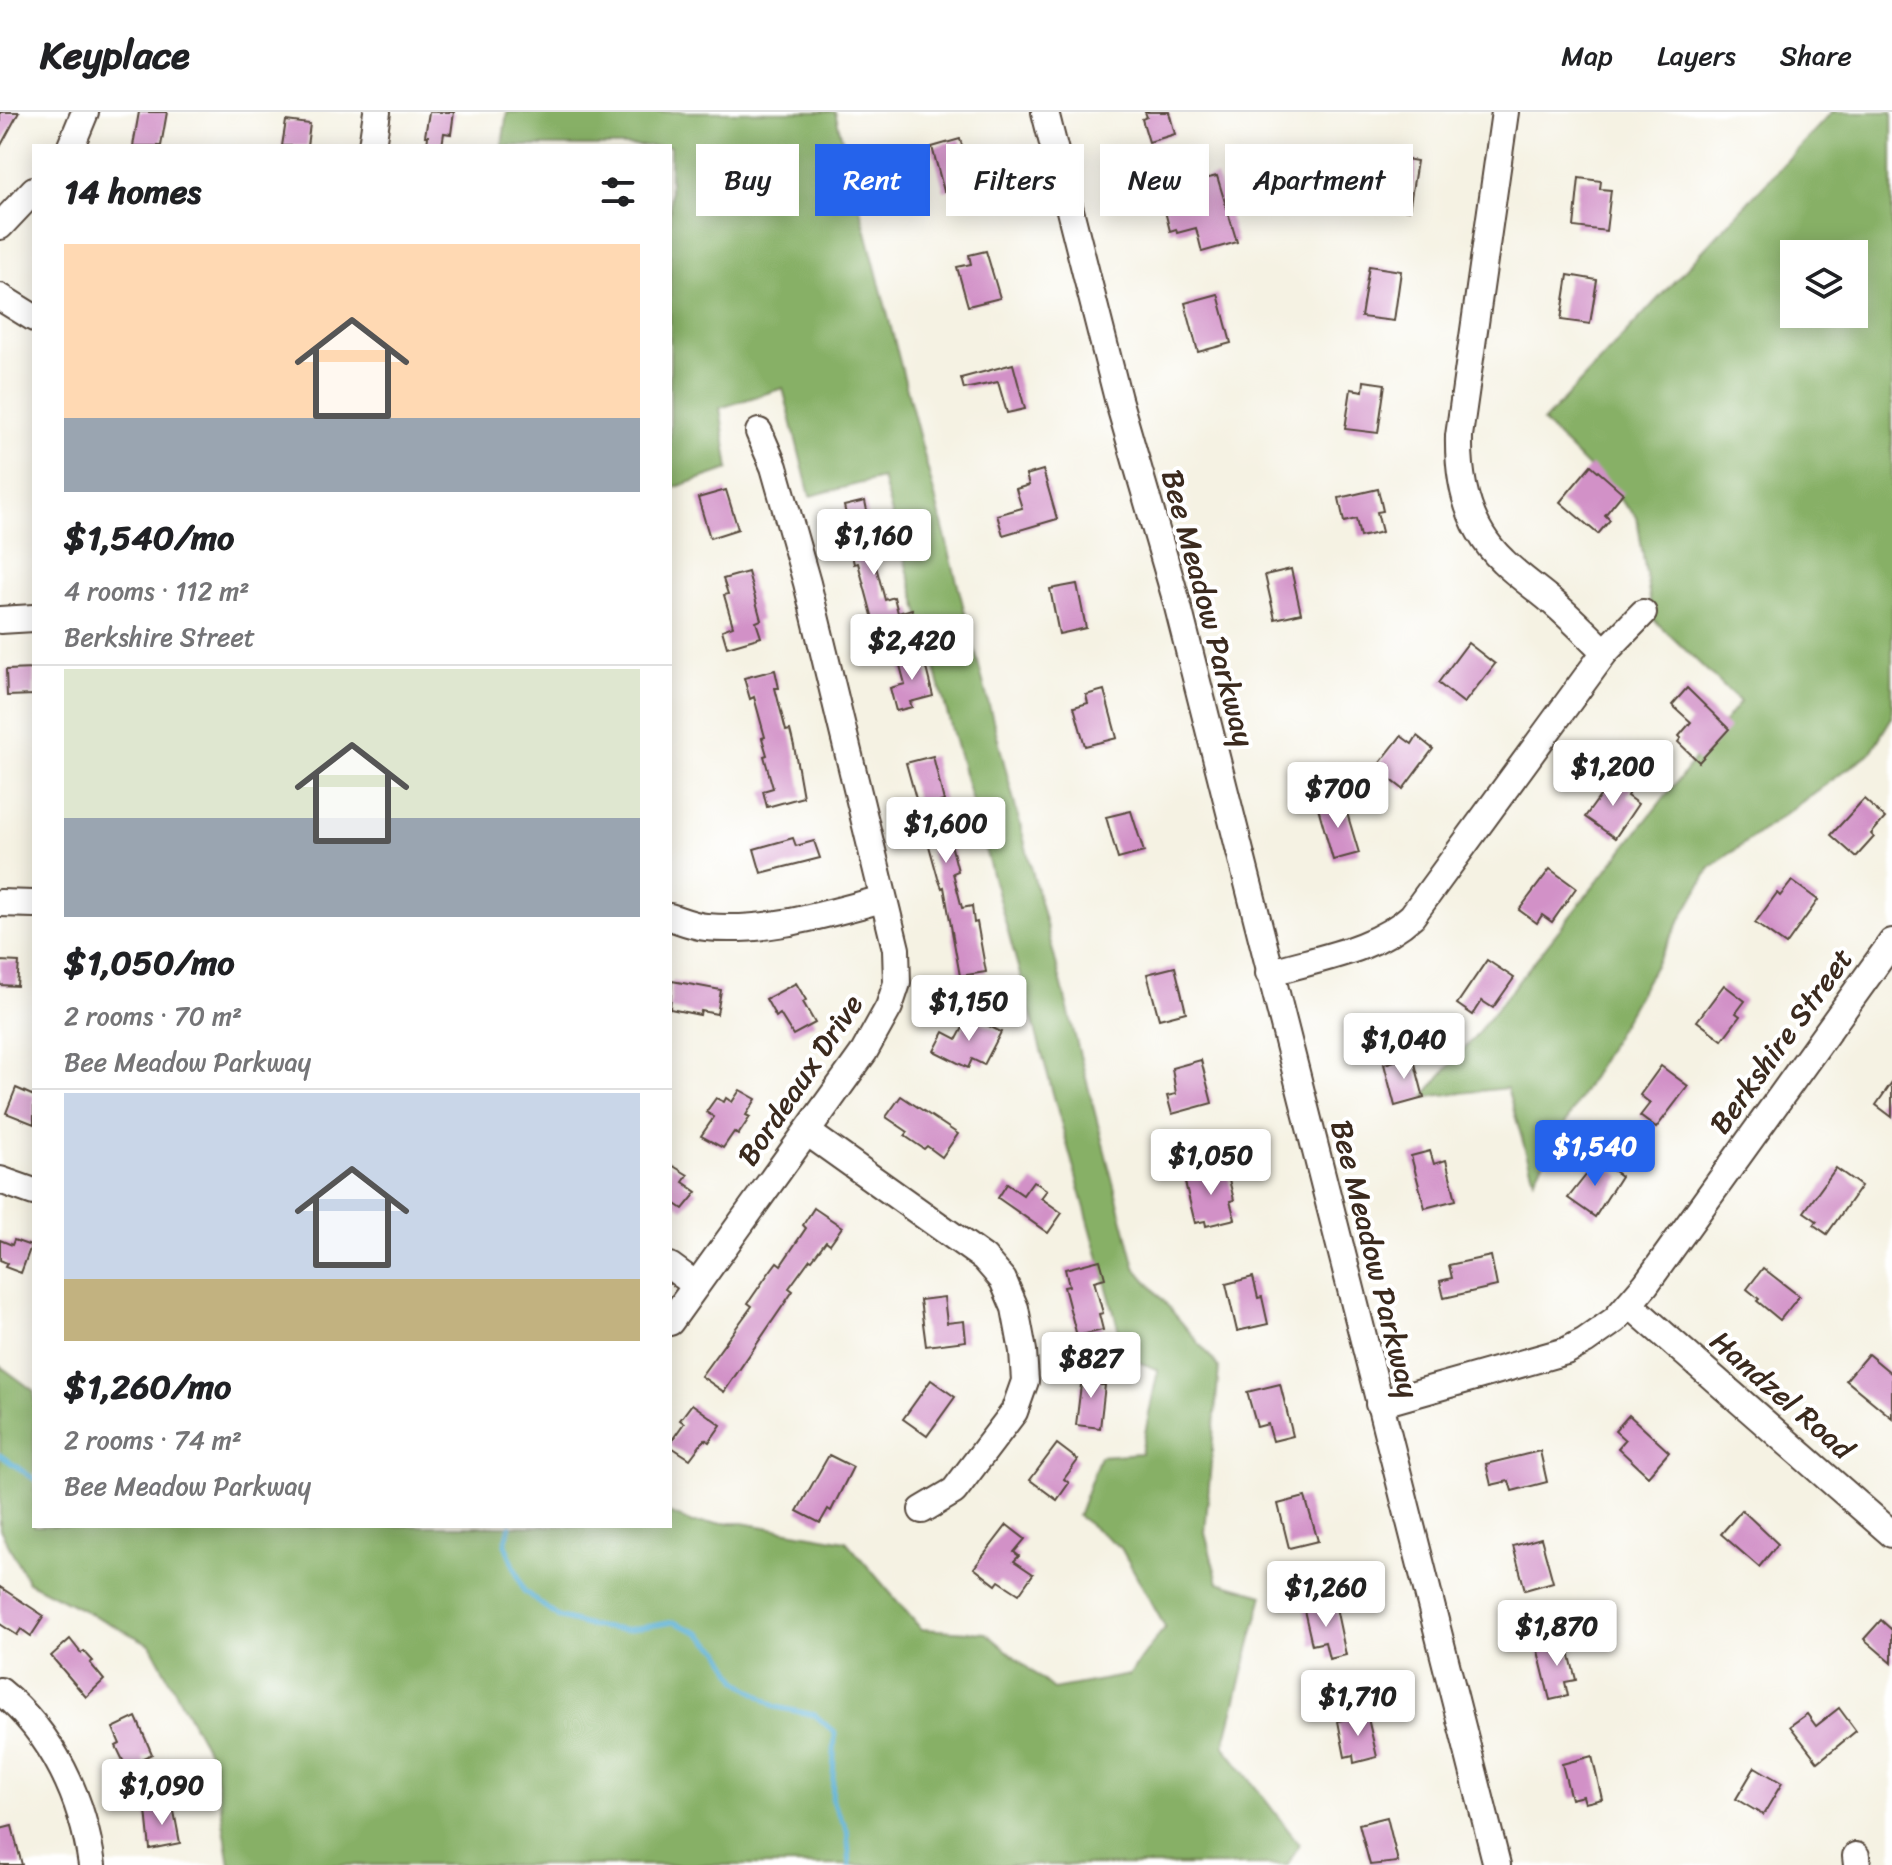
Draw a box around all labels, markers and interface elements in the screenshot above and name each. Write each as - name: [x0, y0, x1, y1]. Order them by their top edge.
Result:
- text: Keyplace: [40, 22, 190, 89]
- text: Map: [1561, 31, 1613, 80]
- text: Layers: [1657, 31, 1736, 80]
- text: Share: [1780, 31, 1852, 80]
- chip: Buy: [696, 144, 799, 216]
- chip: Rent: [815, 144, 930, 216]
- chip: Filters: [946, 144, 1084, 216]
- chip: New: [1100, 144, 1209, 216]
- chip: Apartment: [1225, 144, 1413, 216]
- text: 14 homes: [64, 162, 201, 222]
- icon: filters: [596, 170, 640, 214]
- map controls: [1780, 240, 1868, 328]
- button: layers: [1780, 240, 1868, 328]
- icon: home: [280, 296, 424, 440]
- street label: Bee Meadow Parkway: [1145, 463, 1271, 753]
- text: $1,540/mo: [64, 508, 234, 568]
- pin: $1,160: [809, 509, 939, 577]
- text: $1,160: [835, 512, 913, 558]
- text: 4 rooms · 112 m²: [64, 568, 249, 614]
- text: Berkshire Street: [64, 614, 255, 660]
- pin: $2,420: [847, 614, 977, 682]
- text: $2,420: [868, 617, 956, 663]
- icon: home: [280, 721, 424, 865]
- pin: $1,200: [1548, 740, 1678, 808]
- text: $1,200: [1571, 743, 1655, 789]
- pin: $700: [1291, 762, 1385, 830]
- text: $700: [1305, 765, 1371, 811]
- pin: $1,600: [881, 797, 1011, 865]
- text: $1,600: [904, 800, 988, 846]
- text: $1,050/mo: [64, 933, 235, 993]
- street label: Berkshire Street: [1694, 936, 1868, 1146]
- pin: $1,150: [904, 975, 1034, 1043]
- text: $1,150: [929, 978, 1009, 1024]
- street label: Bordeaux Drive: [722, 982, 878, 1178]
- text: 2 rooms · 70 m²: [64, 993, 242, 1039]
- pin: $1,040: [1339, 1013, 1469, 1081]
- text: $1,040: [1362, 1016, 1446, 1062]
- text: Bee Meadow Parkway: [64, 1039, 311, 1085]
- street label: Bee Meadow Parkway: [1314, 1114, 1436, 1404]
- pin: $1,540: [1530, 1120, 1660, 1188]
- text: $1,540: [1553, 1123, 1637, 1169]
- pin: $1,050: [1146, 1129, 1276, 1197]
- text: $1,050: [1169, 1132, 1253, 1178]
- icon: home: [280, 1145, 424, 1289]
- street label: Handzel Road: [1697, 1316, 1869, 1475]
- pin: $827: [1044, 1332, 1138, 1400]
- text: $827: [1059, 1335, 1123, 1381]
- text: $1,260/mo: [64, 1357, 231, 1417]
- text: 2 rooms · 74 m²: [64, 1417, 242, 1463]
- text: Bee Meadow Parkway: [64, 1463, 311, 1509]
- pin: $1,260: [1261, 1561, 1391, 1629]
- text: $1,260: [1285, 1564, 1367, 1610]
- pin: $1,870: [1492, 1600, 1622, 1668]
- text: $1,870: [1516, 1603, 1598, 1649]
- pin: $1,710: [1293, 1670, 1423, 1738]
- text: $1,710: [1319, 1673, 1397, 1719]
- pin: $1,090: [97, 1759, 227, 1827]
- text: $1,090: [120, 1762, 204, 1808]

